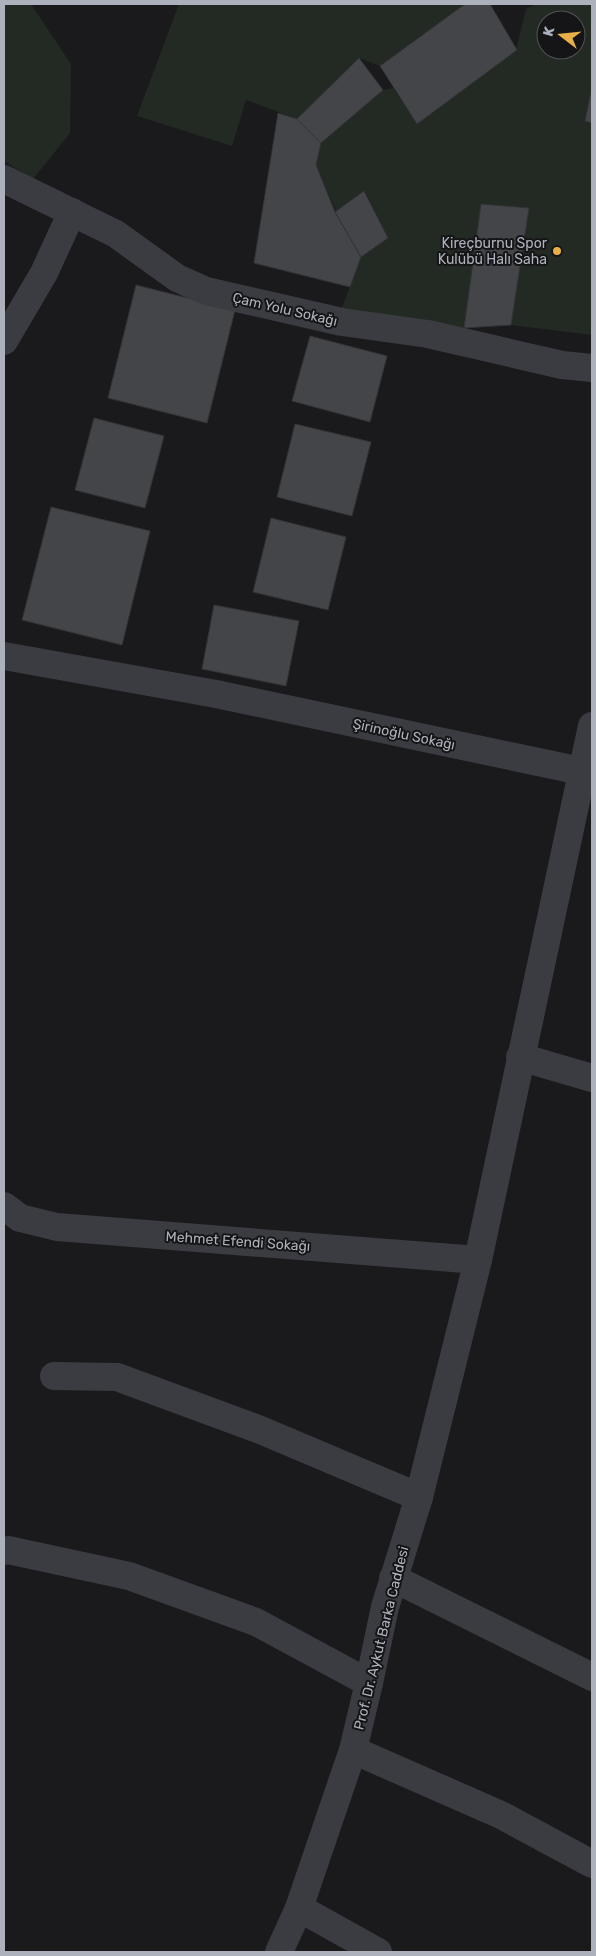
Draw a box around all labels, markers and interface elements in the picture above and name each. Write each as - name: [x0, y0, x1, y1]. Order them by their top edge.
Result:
- north arrow: [536, 10, 586, 60]
- text: K: [540, 24, 559, 38]
- place label: Kireçburnu Spor Kulübü Halı Saha: [438, 235, 548, 268]
- marker: Kireçburnu Spor Kulübü Halı Saha: [551, 245, 563, 257]
- street label: Çam Yolu Sokağı: [231, 289, 339, 330]
- street label: Şirinoğlu Sokağı: [351, 715, 457, 754]
- street label: Mehmet Efendi Sokağı: [165, 1228, 311, 1255]
- street label: Prof. Dr. Aykut Barka Caddesi: [350, 1545, 413, 1732]

